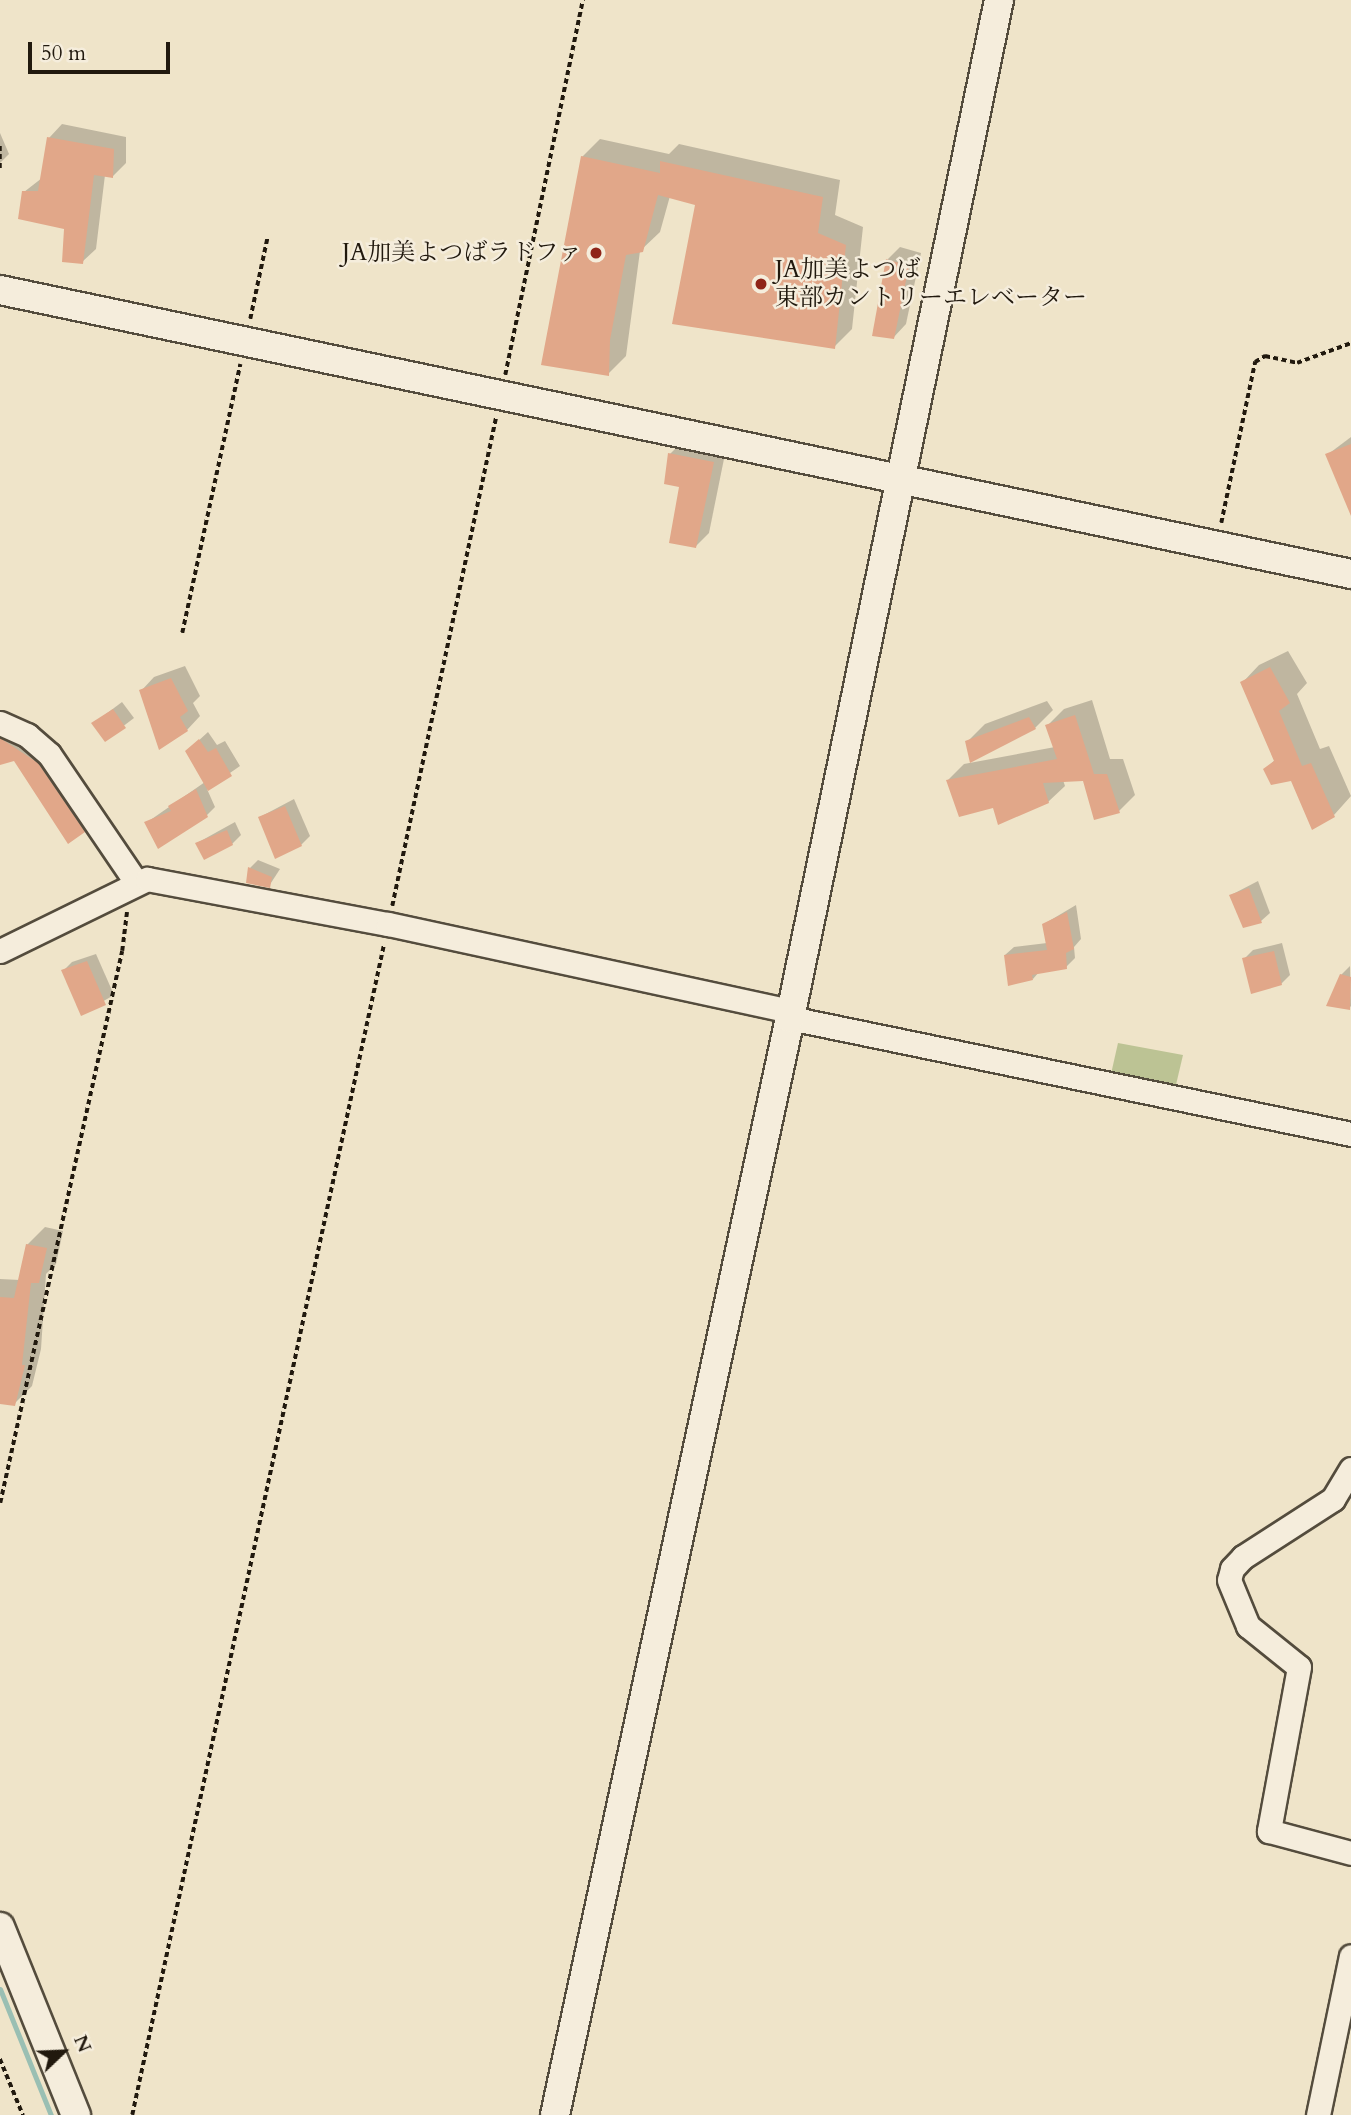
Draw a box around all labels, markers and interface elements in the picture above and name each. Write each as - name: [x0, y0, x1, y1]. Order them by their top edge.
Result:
- scale bar: [32, 28, 173, 72]
- text: 50 m: [41, 39, 86, 68]
- place label: JA加美よつばラドファ: [341, 239, 582, 267]
- marker: JA加美よつばラドファ: [588, 245, 604, 261]
- place label: JA加美よつば 東部カントリーエレベーター: [775, 256, 1087, 312]
- marker: JA加美よつば 東部カントリーエレベーター: [753, 276, 769, 292]
- north arrow: [28, 2017, 98, 2087]
- text: N: [67, 2031, 98, 2056]

